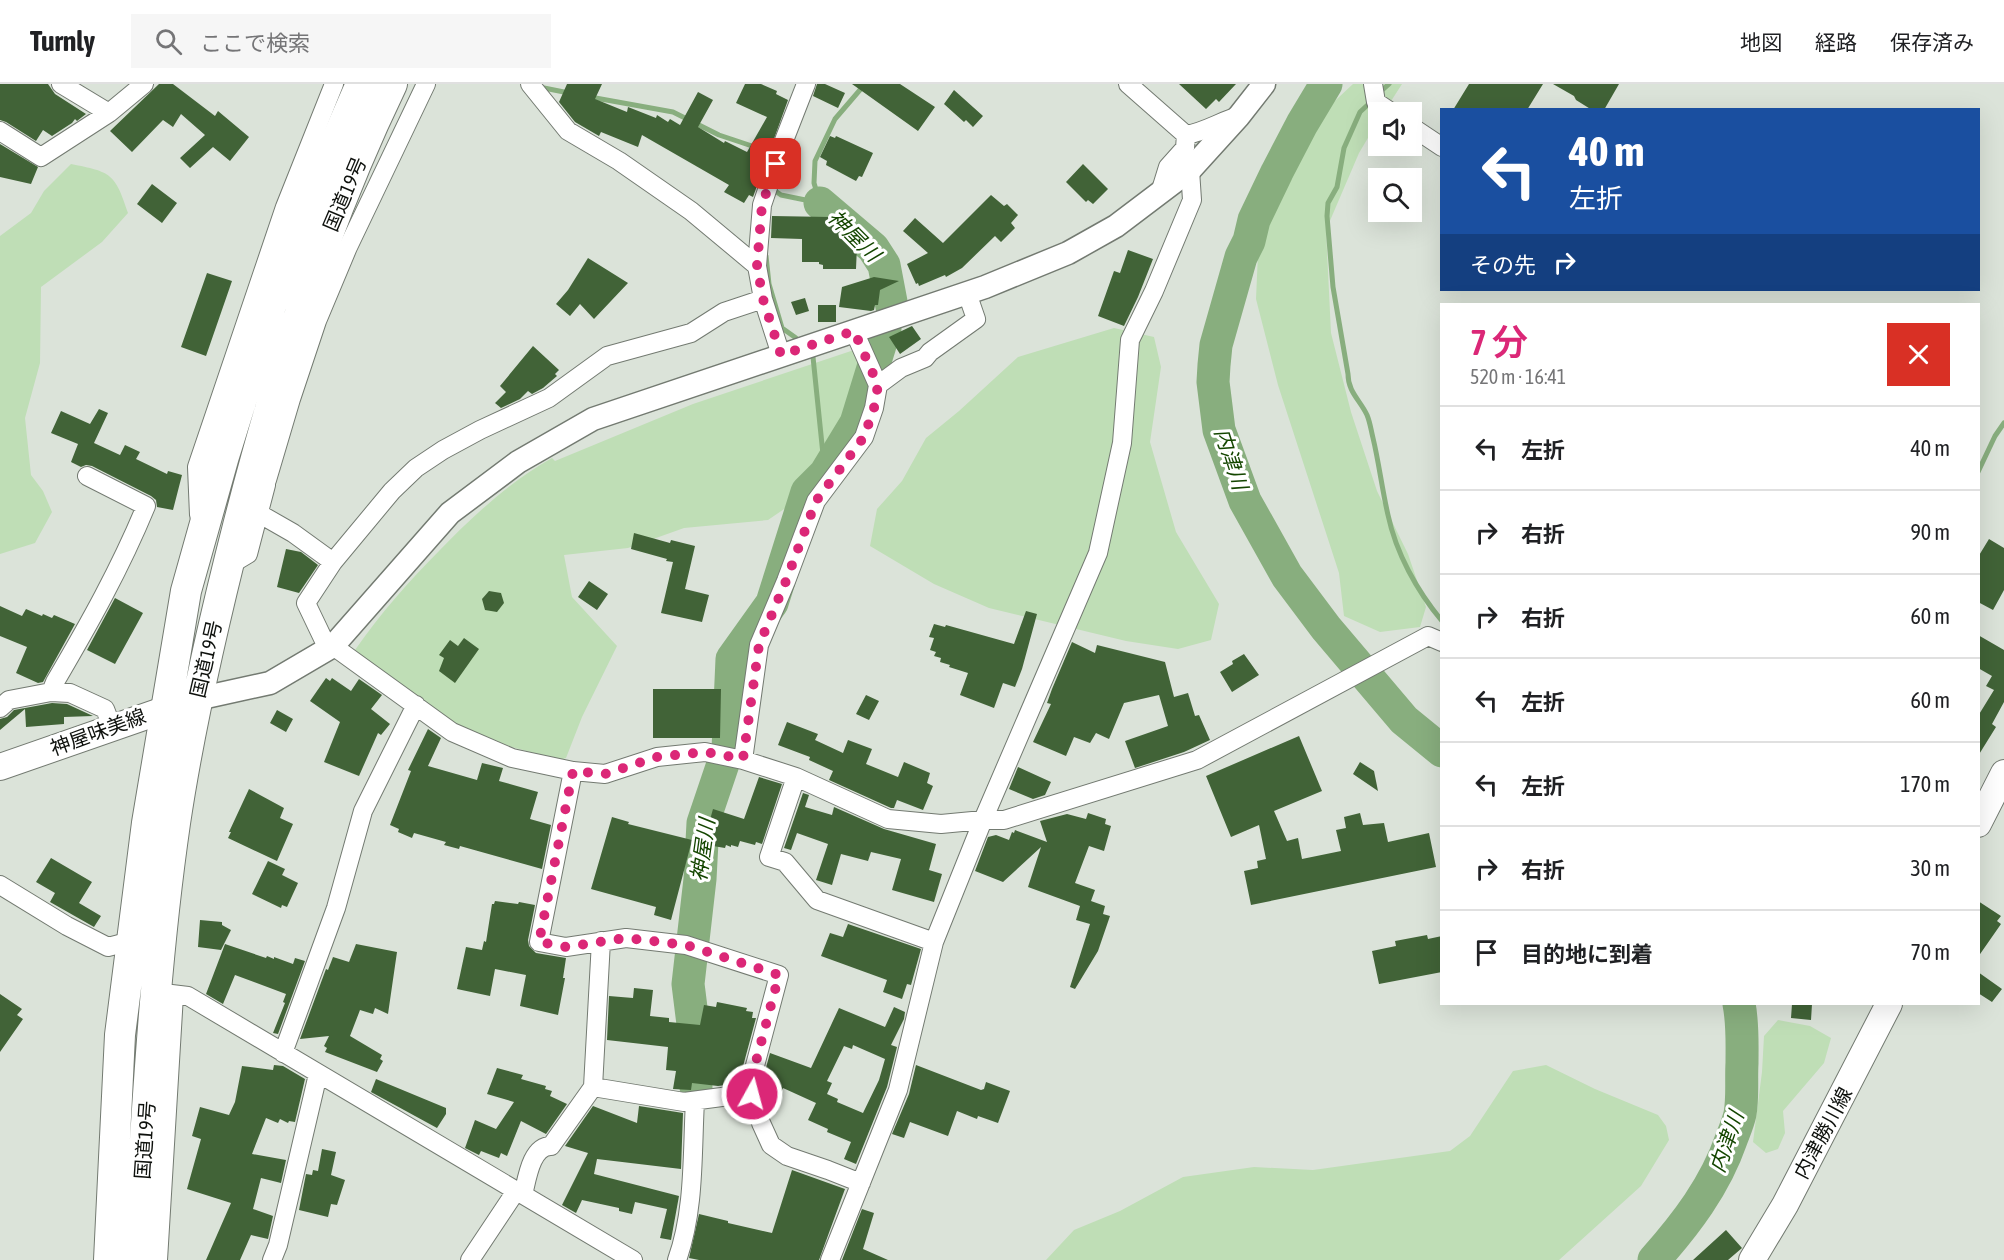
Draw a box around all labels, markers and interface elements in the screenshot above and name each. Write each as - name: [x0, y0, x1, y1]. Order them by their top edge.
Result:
- search box: [131, 14, 551, 68]
- text: Turnly: [30, 25, 95, 57]
- icon: search: [152, 25, 185, 58]
- text: ここで検索: [200, 30, 310, 56]
- text: 地図: [1740, 30, 1782, 54]
- text: 経路: [1815, 30, 1857, 54]
- text: 保存済み: [1890, 30, 1974, 54]
- map controls: [1368, 102, 1422, 222]
- button: sound: [1368, 102, 1422, 156]
- text: 40 m: [1569, 127, 1644, 175]
- icon: left: [1470, 132, 1548, 210]
- pin: [750, 138, 801, 189]
- icon: arrive: [759, 147, 792, 180]
- street label: 国道19号: [319, 153, 371, 235]
- button: search: [1368, 168, 1422, 222]
- text: 左折: [1569, 183, 1623, 214]
- water label: 神屋川: [824, 205, 887, 267]
- icon: right: [1548, 246, 1581, 279]
- text: その先: [1470, 252, 1536, 278]
- text: 7 分: [1470, 321, 1528, 363]
- button: close: [1887, 323, 1950, 386]
- text: 520 m · 16:41: [1470, 365, 1566, 388]
- water label: 内津川: [1211, 425, 1254, 494]
- icon: left: [1470, 432, 1503, 465]
- text: 40 m: [1910, 435, 1950, 461]
- text: 左折: [1521, 437, 1565, 463]
- icon: right: [1470, 516, 1503, 549]
- text: 90 m: [1910, 519, 1950, 545]
- text: 右折: [1521, 521, 1565, 547]
- icon: right: [1470, 600, 1503, 633]
- text: 60 m: [1910, 603, 1950, 629]
- text: 右折: [1521, 605, 1565, 631]
- street label: 国道19号: [185, 618, 226, 700]
- icon: left: [1470, 684, 1503, 717]
- text: 60 m: [1910, 687, 1950, 713]
- text: 左折: [1521, 689, 1565, 715]
- street label: 神屋味美線: [47, 704, 149, 759]
- icon: left: [1470, 768, 1503, 801]
- text: 170 m: [1900, 771, 1950, 797]
- text: 左折: [1521, 773, 1565, 799]
- water label: 神屋川: [686, 815, 719, 883]
- icon: right: [1470, 852, 1503, 885]
- text: 30 m: [1910, 855, 1950, 881]
- text: 右折: [1521, 857, 1565, 883]
- icon: arrive: [1470, 936, 1503, 969]
- text: 70 m: [1910, 939, 1950, 965]
- text: 目的地に到着: [1521, 941, 1653, 967]
- position arrow: [720, 1062, 784, 1126]
- street label: 内津勝川線: [1789, 1083, 1856, 1182]
- street label: 国道19号: [130, 1100, 159, 1180]
- water label: 内津川: [1704, 1106, 1748, 1175]

